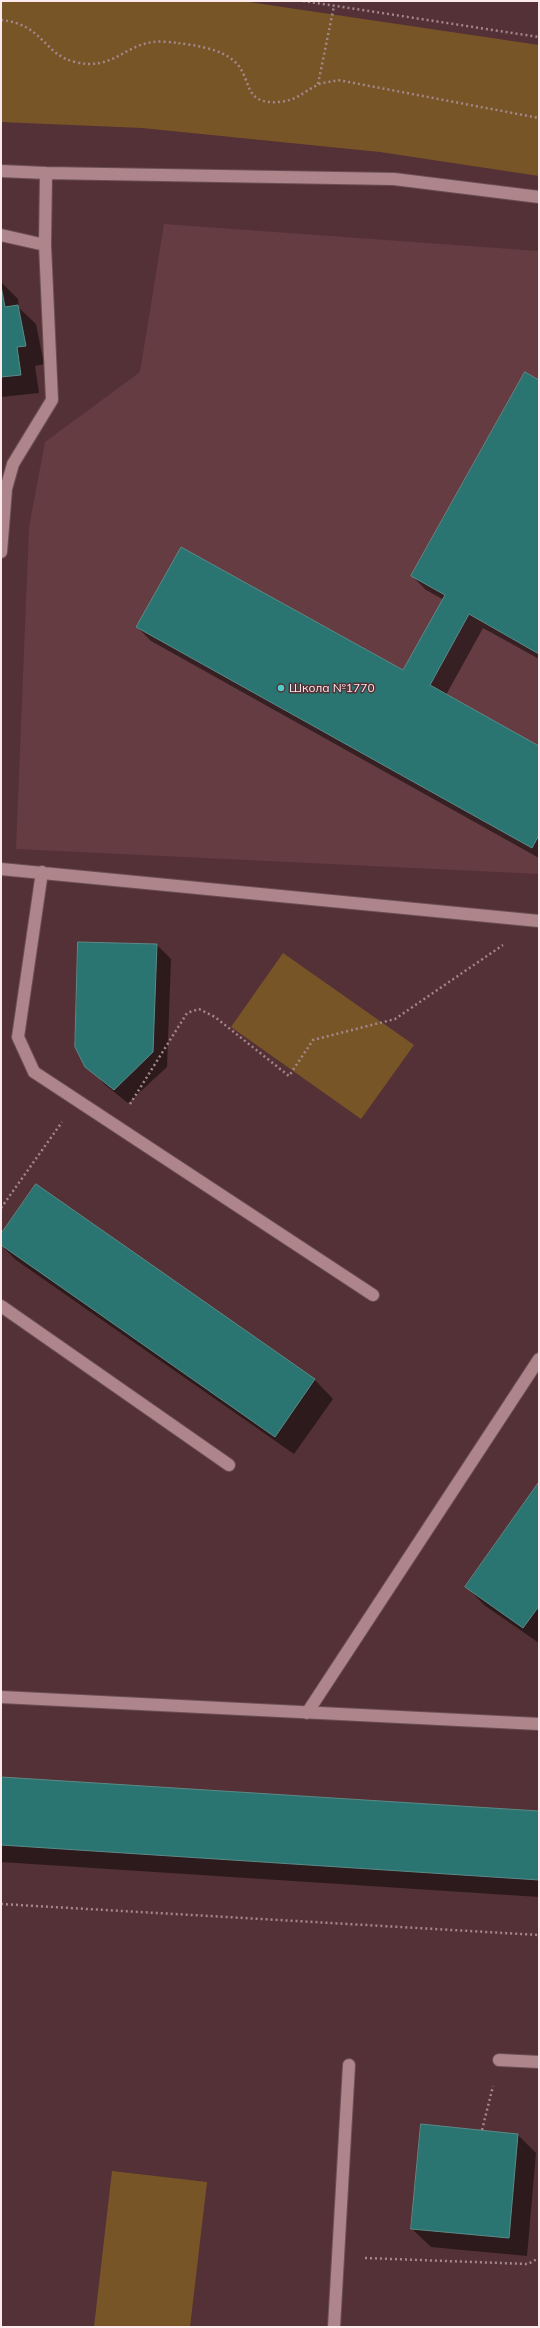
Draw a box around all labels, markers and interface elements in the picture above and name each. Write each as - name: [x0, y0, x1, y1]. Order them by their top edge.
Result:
- place label: Школа №1770: [289, 681, 375, 695]
- marker: Школа №1770: [276, 683, 286, 693]

